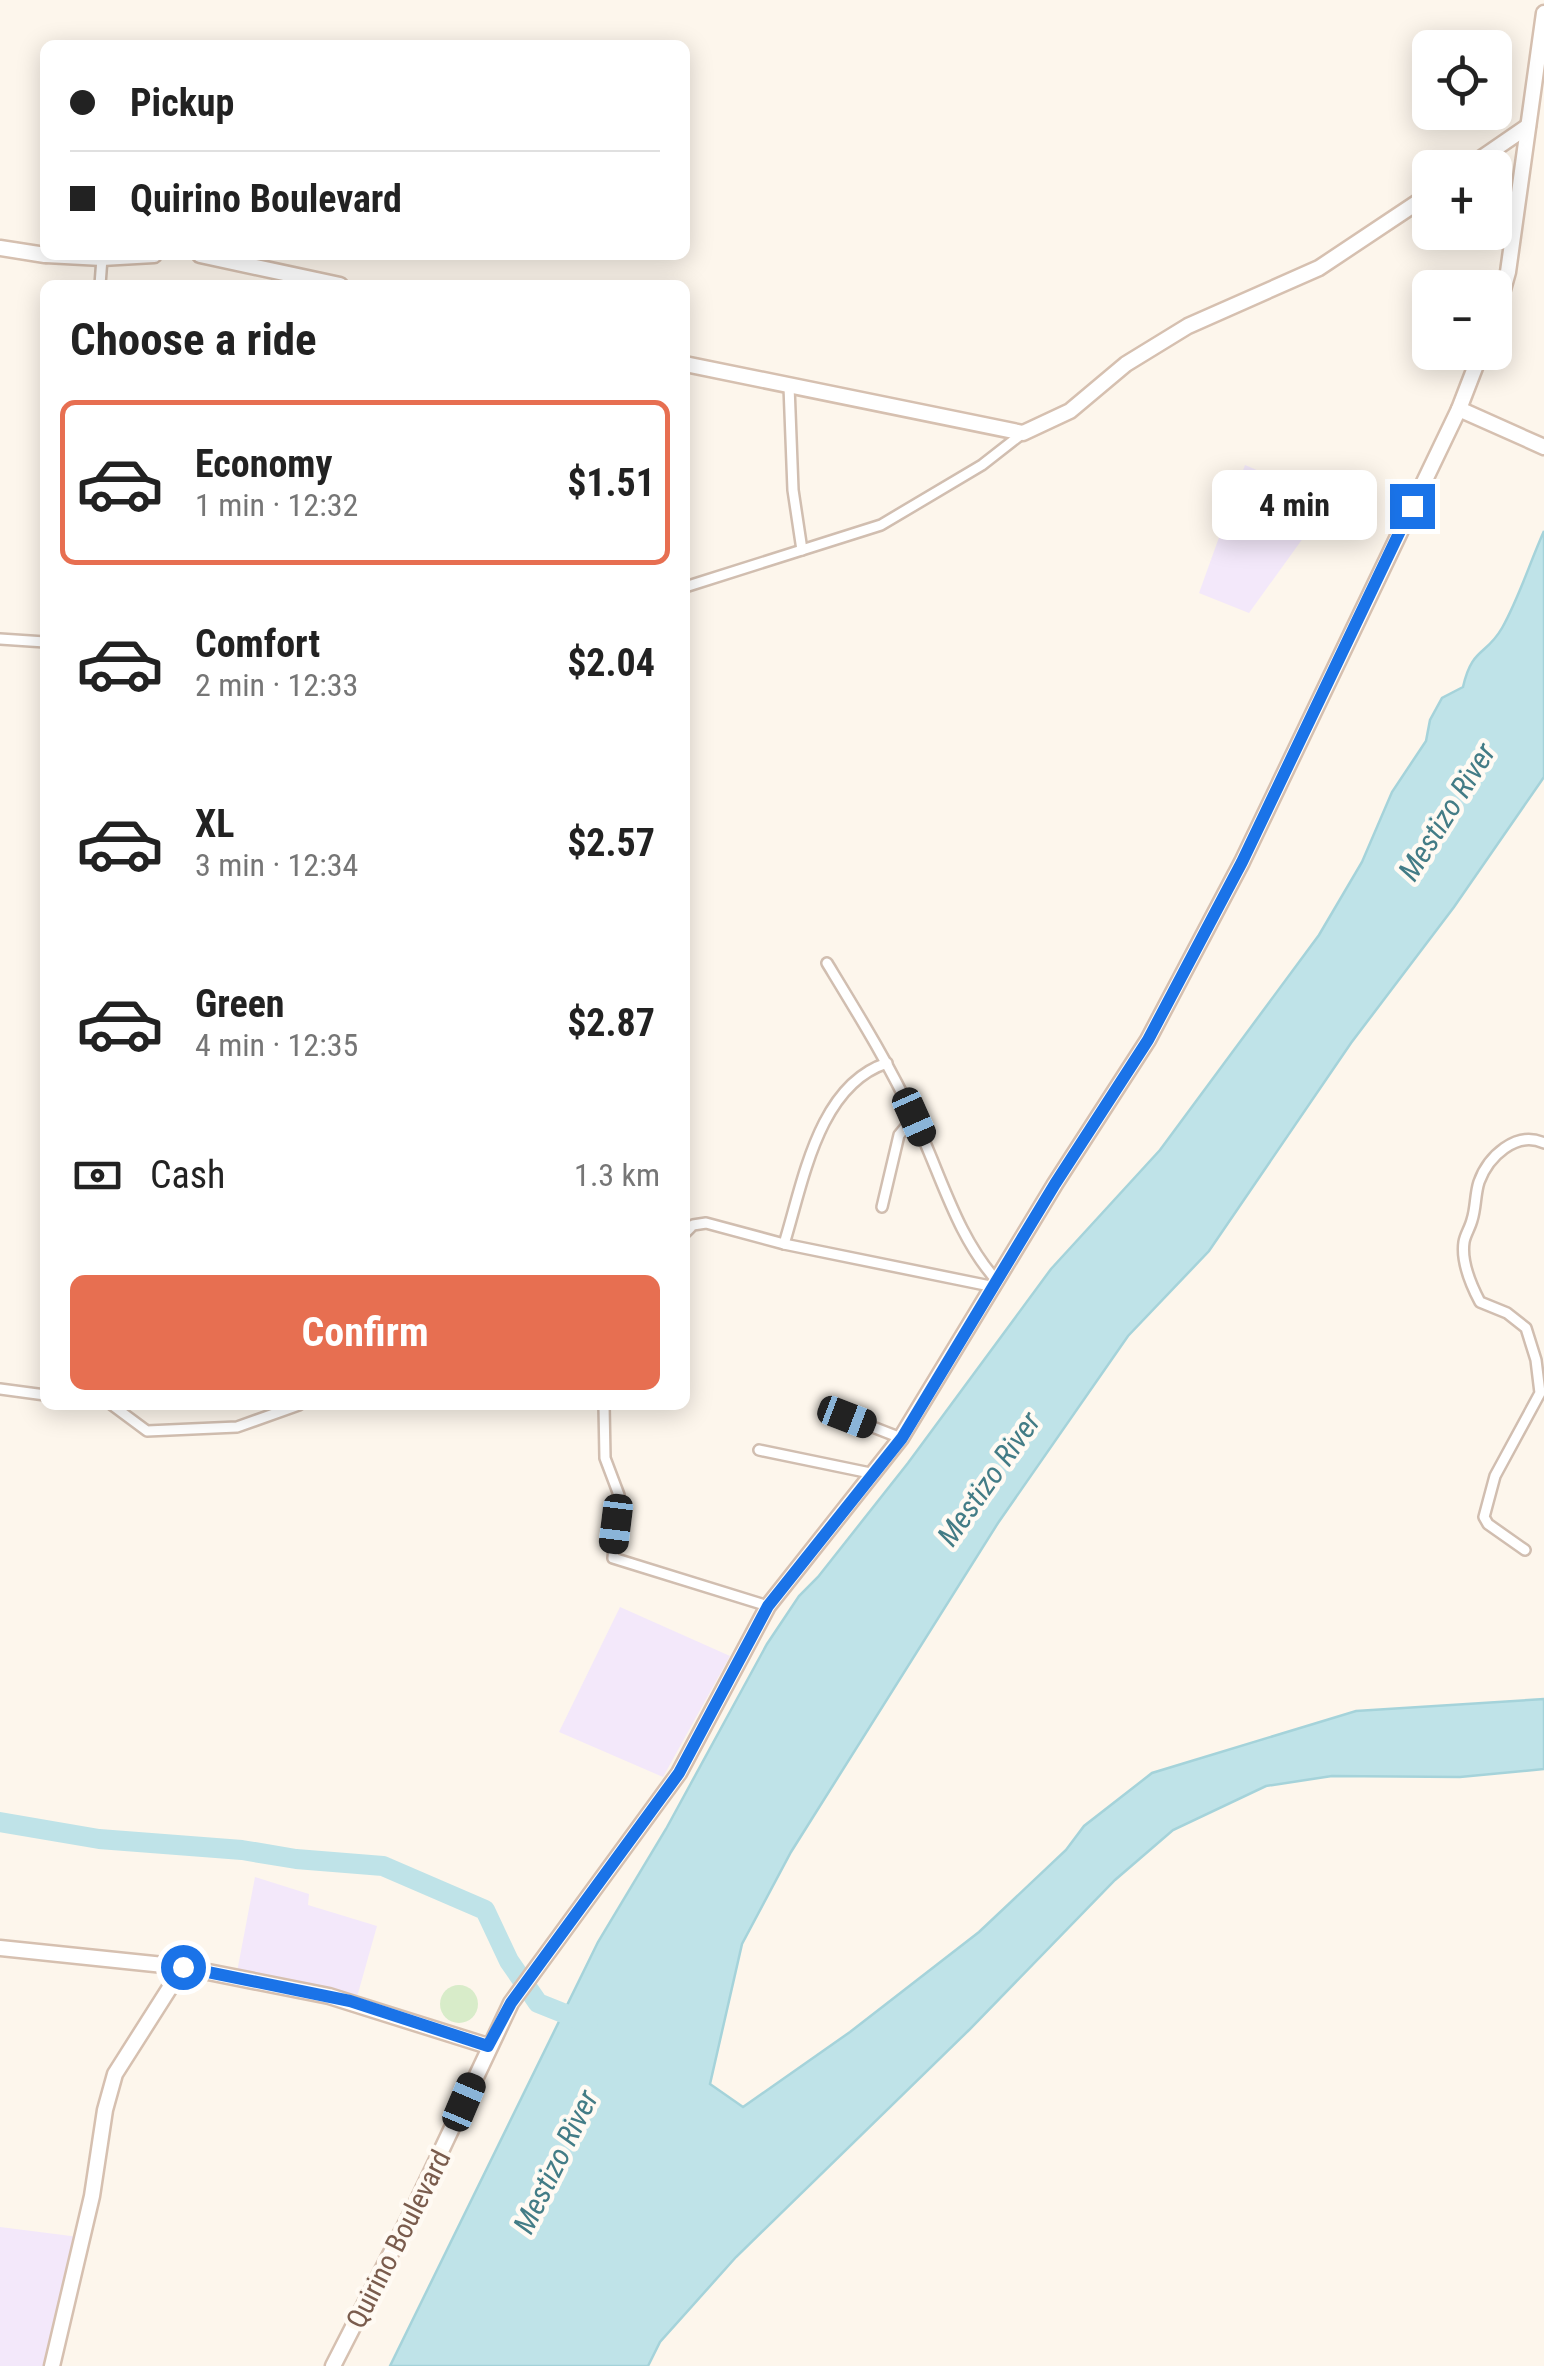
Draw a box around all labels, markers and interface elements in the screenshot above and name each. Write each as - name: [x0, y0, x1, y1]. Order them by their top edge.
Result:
- map controls: [1412, 30, 1512, 370]
- button: locate: [1412, 30, 1512, 130]
- text: Pickup: [130, 81, 234, 125]
- button: +: [1412, 150, 1512, 250]
- text: Quirino Boulevard: [130, 177, 402, 221]
- button: −: [1412, 270, 1512, 370]
- text: Choose a ride: [70, 313, 317, 366]
- icon: car: [75, 438, 165, 528]
- text: Economy: [195, 442, 332, 486]
- text: $1.51: [567, 461, 655, 505]
- callout: 4 min: [1212, 471, 1377, 541]
- route end: [1390, 484, 1435, 529]
- text: 1 min · 12:32: [195, 486, 358, 524]
- text: 4 min: [1259, 486, 1330, 524]
- icon: car: [75, 618, 165, 708]
- text: Comfort: [195, 622, 320, 666]
- text: $2.04: [567, 641, 655, 685]
- text: 2 min · 12:33: [195, 666, 358, 704]
- water label: Mestizo River: [1391, 736, 1503, 887]
- icon: car: [75, 798, 165, 888]
- text: XL: [195, 802, 234, 846]
- text: $2.57: [567, 821, 655, 865]
- text: 3 min · 12:34: [195, 846, 358, 884]
- icon: car: [75, 978, 165, 1068]
- text: Green: [195, 982, 285, 1026]
- text: $2.87: [567, 1001, 655, 1045]
- text: 4 min · 12:35: [195, 1026, 358, 1064]
- car: [888, 1083, 940, 1151]
- icon: cash: [70, 1148, 125, 1203]
- text: Cash: [150, 1153, 225, 1197]
- text: 1.3 km: [574, 1156, 660, 1194]
- button: Confirm: [70, 1275, 660, 1390]
- car: [814, 1392, 880, 1442]
- water label: Mestizo River: [930, 1404, 1048, 1552]
- car: [597, 1492, 635, 1556]
- route start: [161, 1945, 206, 1990]
- car: [438, 2069, 490, 2135]
- water label: Mestizo River: [506, 2083, 606, 2239]
- street label: Quirino Boulevard: [339, 2145, 457, 2334]

